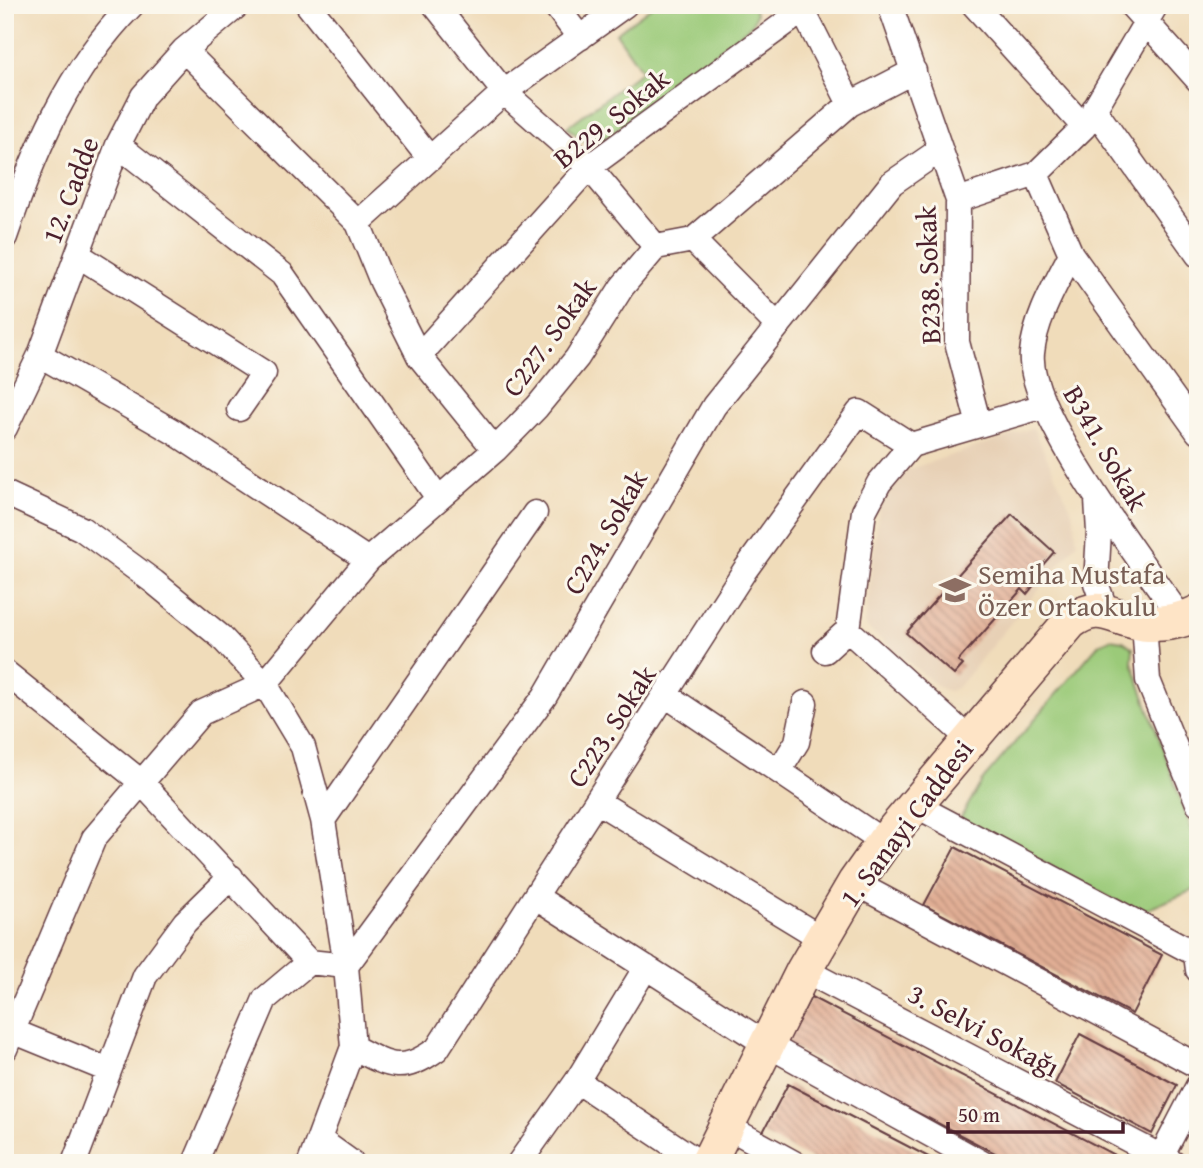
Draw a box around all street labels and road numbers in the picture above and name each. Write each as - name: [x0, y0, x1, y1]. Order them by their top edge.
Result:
- street label: B229. Sokak: [544, 57, 678, 177]
- street label: 12. Cadde: [30, 130, 109, 249]
- street label: B238. Sokak: [905, 204, 950, 345]
- street label: C227. Sokak: [491, 268, 606, 405]
- street label: B341. Sokak: [1054, 377, 1159, 519]
- street label: C224. Sokak: [552, 461, 657, 602]
- street label: C223. Sokak: [556, 656, 666, 795]
- street label: 1. Sanayi Caddesi: [829, 730, 982, 915]
- street label: 3. Selvi Sokağı: [901, 972, 1067, 1087]

